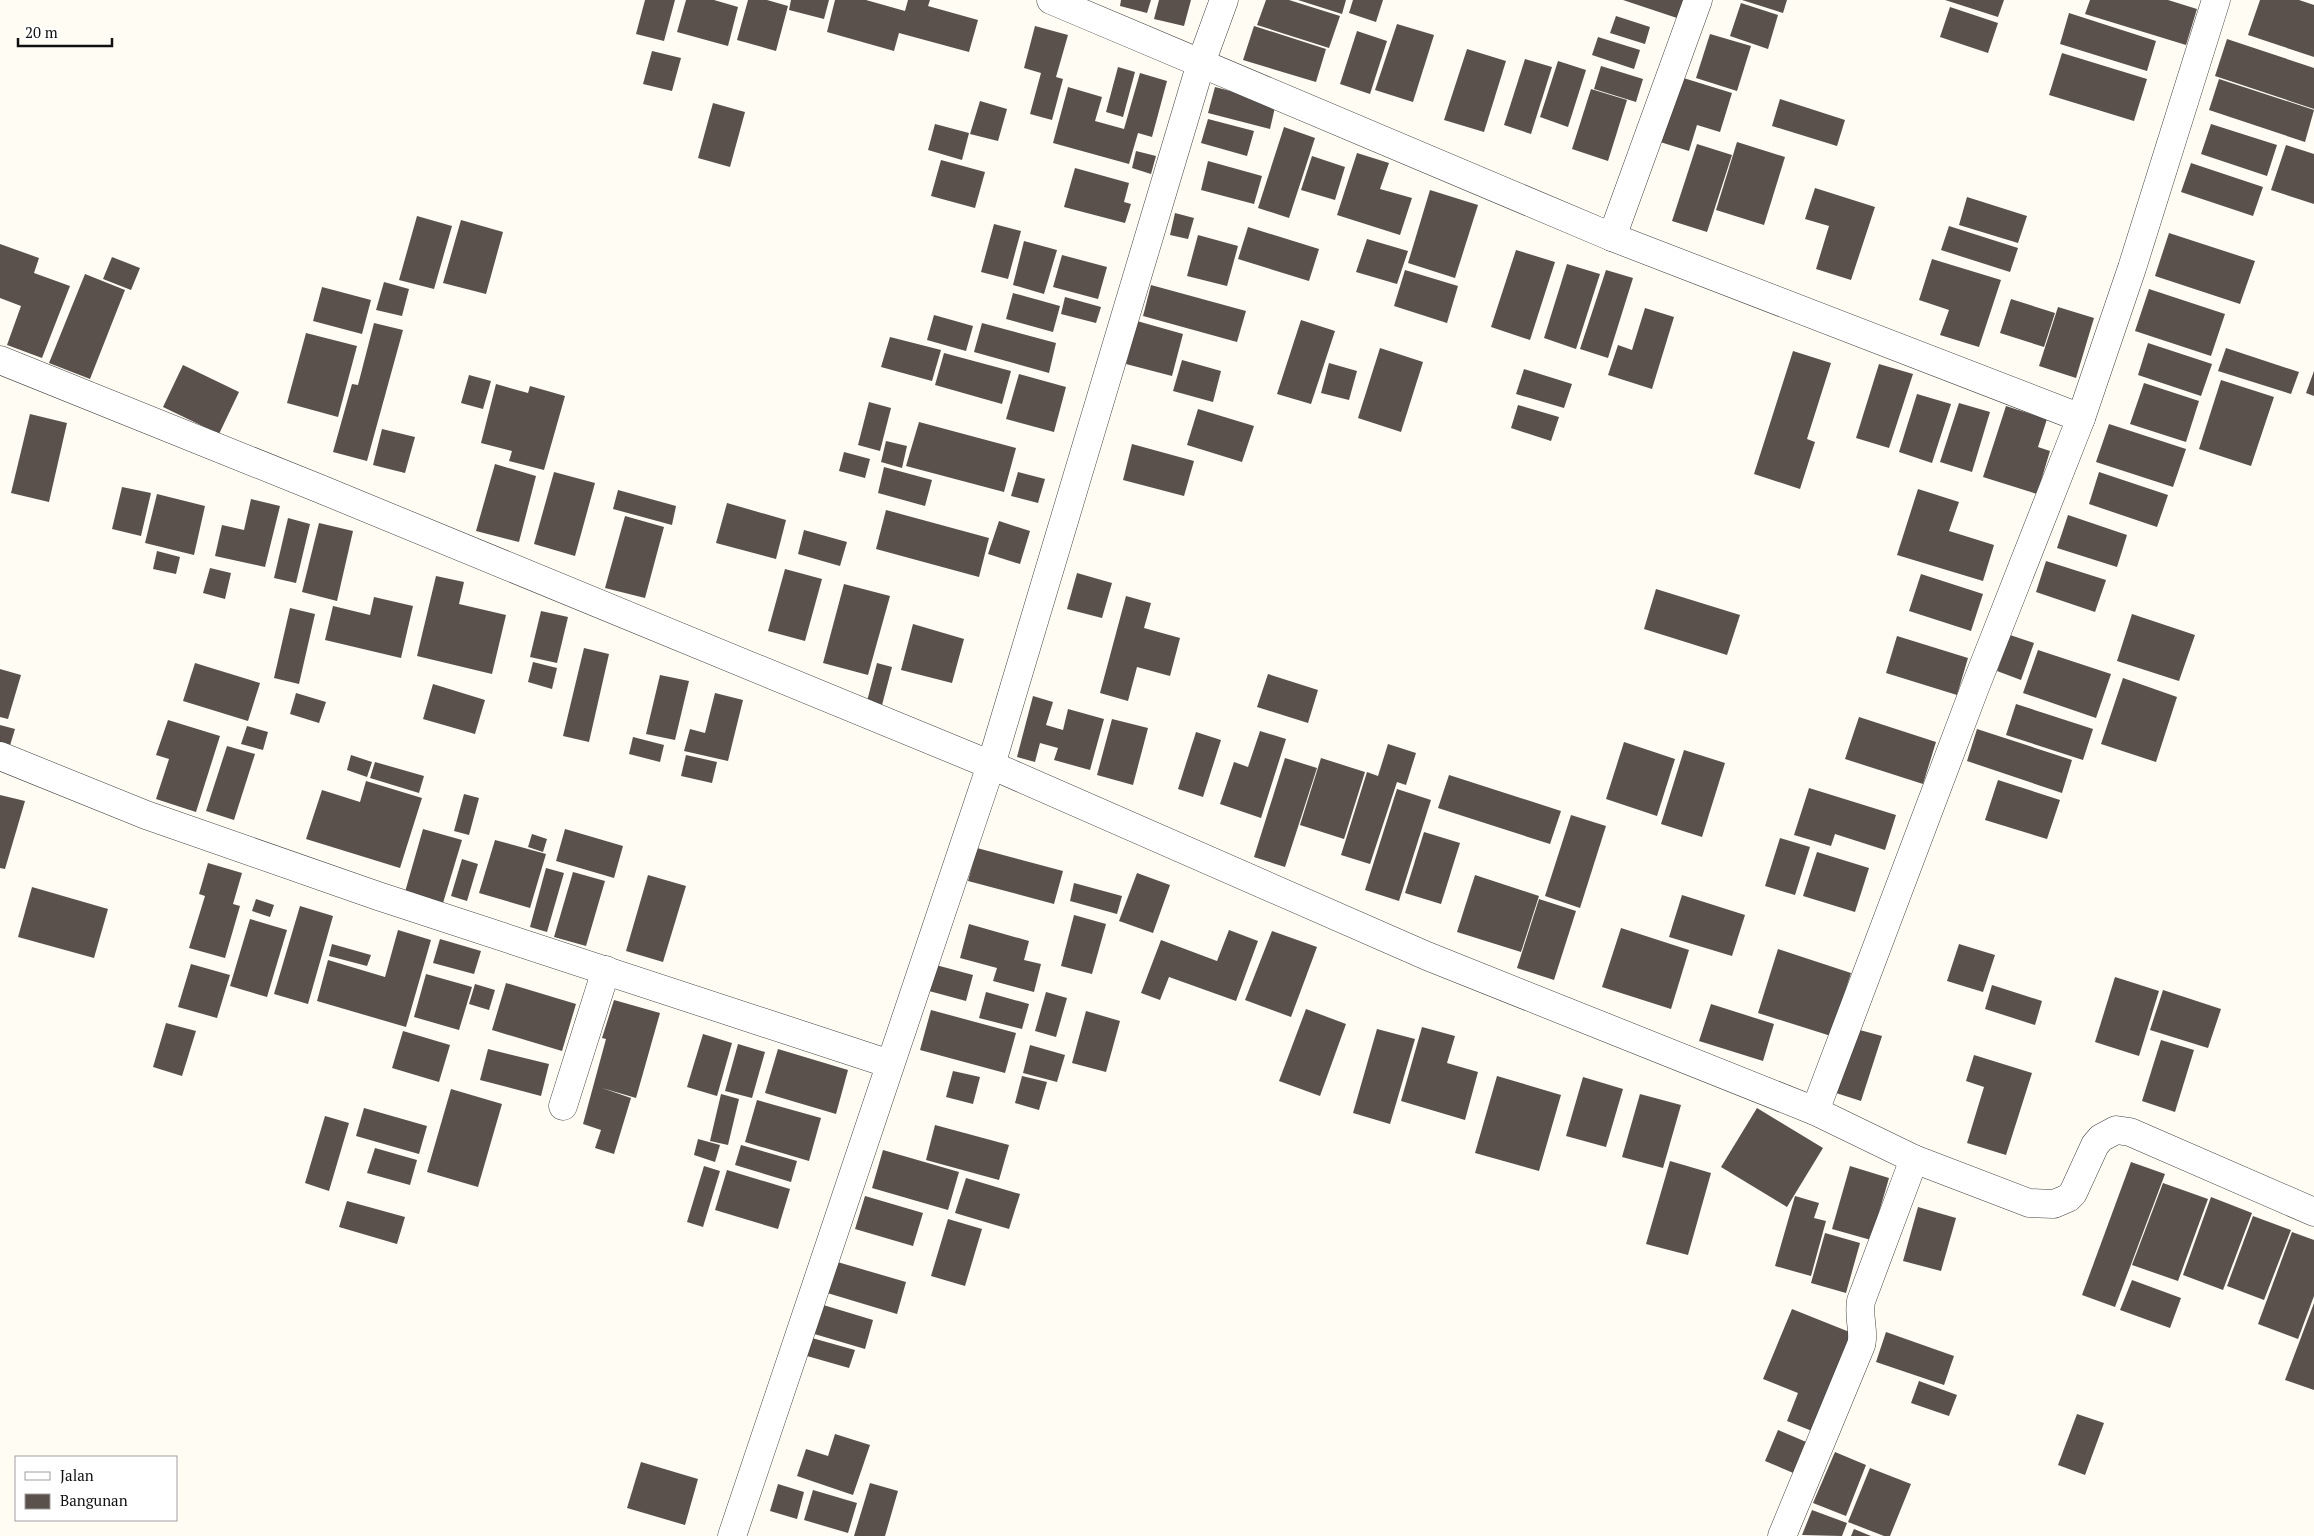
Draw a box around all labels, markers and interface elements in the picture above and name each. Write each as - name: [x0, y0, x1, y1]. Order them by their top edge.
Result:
- scale bar: [18, 15, 111, 47]
- text: 20 m: [25, 22, 58, 42]
- legend: [15, 1456, 178, 1521]
- text: Jalan: [60, 1465, 94, 1485]
- text: Bangunan: [60, 1490, 128, 1510]

